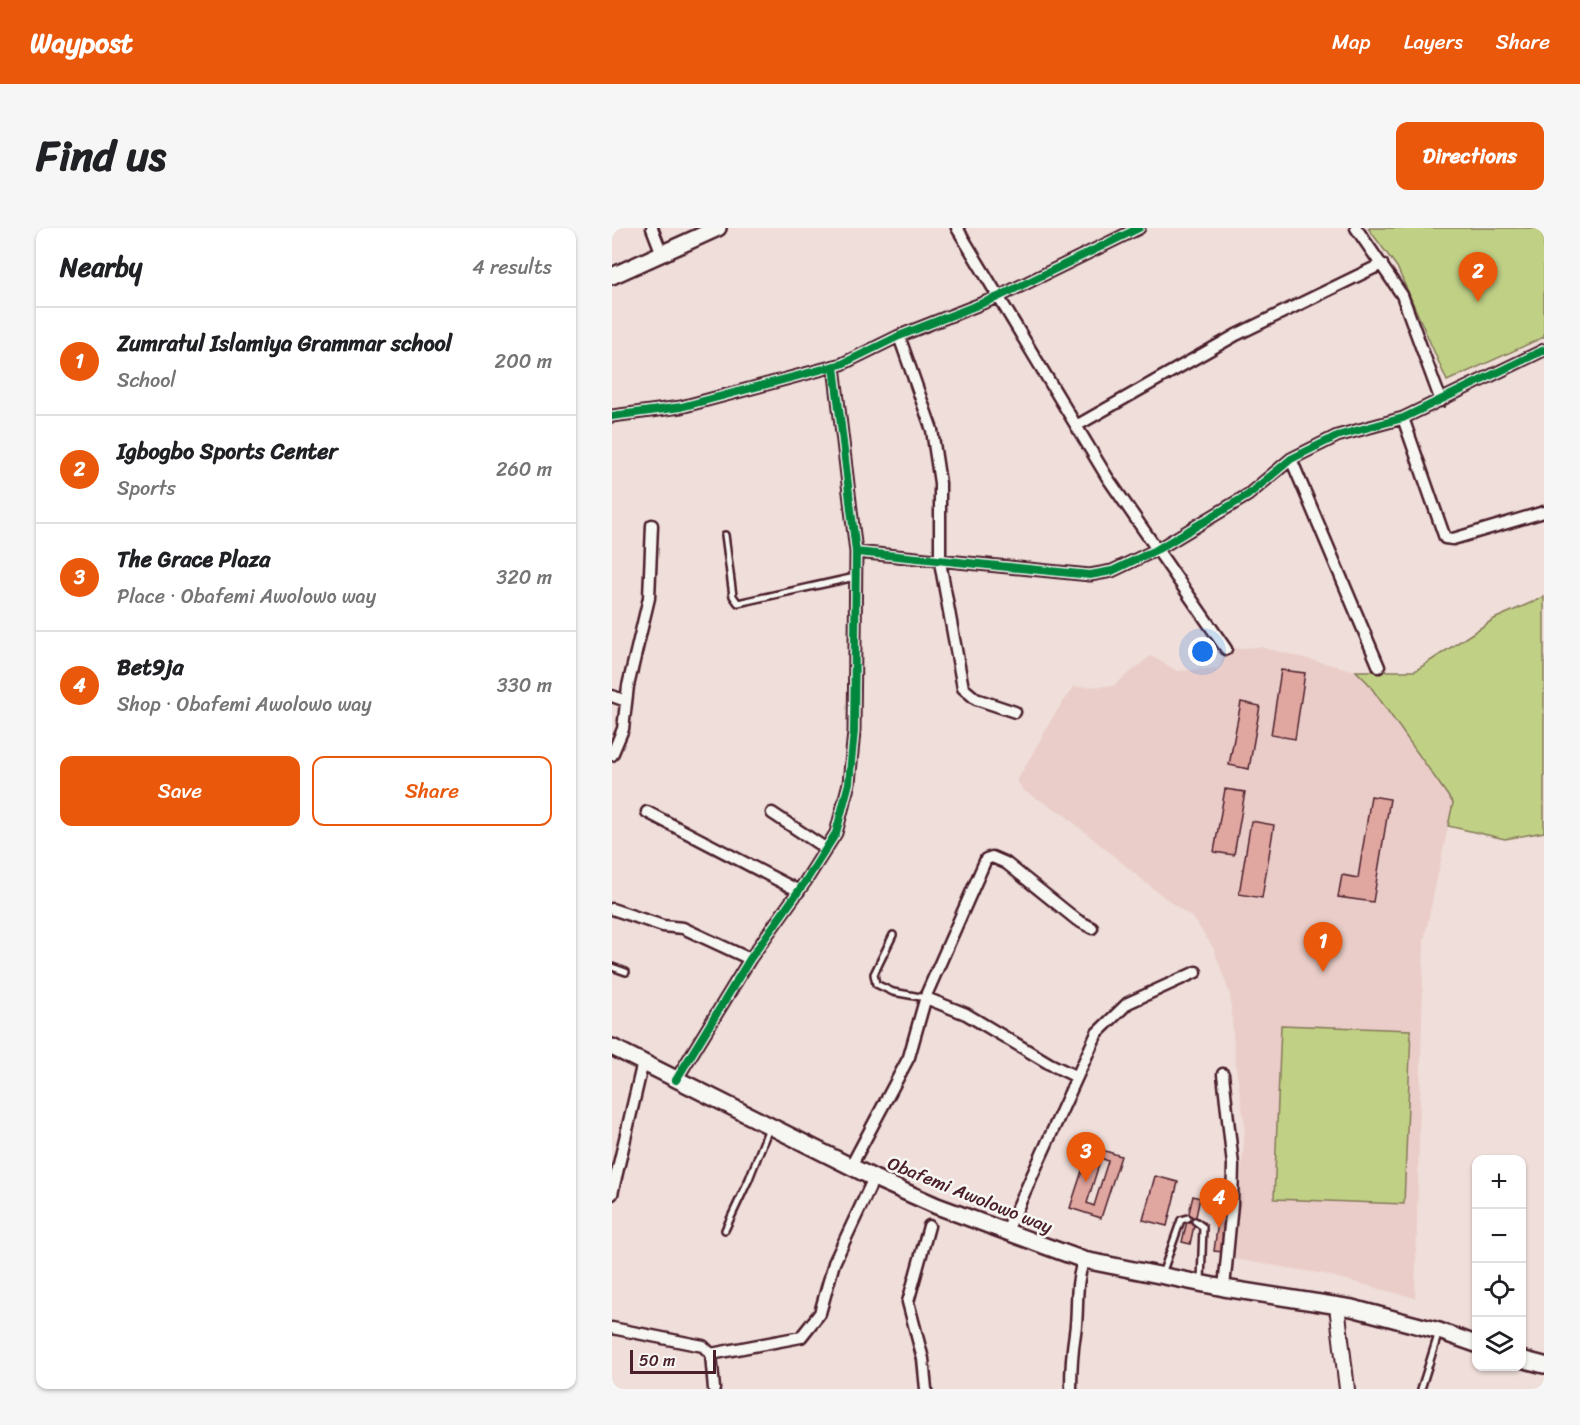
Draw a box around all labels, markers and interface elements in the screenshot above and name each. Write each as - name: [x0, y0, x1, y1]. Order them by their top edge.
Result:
- text: Waypost: [30, 18, 133, 67]
- text: Map: [1332, 23, 1371, 61]
- text: Layers: [1404, 23, 1463, 61]
- text: Share: [1496, 23, 1550, 61]
- text: Find us: [36, 119, 166, 193]
- button: Directions: [1396, 122, 1544, 190]
- text: Nearby: [60, 244, 142, 290]
- text: 4 results: [472, 250, 552, 285]
- pin: 2: [1458, 253, 1498, 302]
- text: Zumratul Islamiya Grammar school: [117, 324, 452, 363]
- text: 1: [75, 344, 84, 379]
- text: 200 m: [495, 344, 552, 379]
- text: School: [117, 363, 176, 398]
- text: Igbogbo Sports Center: [117, 432, 338, 471]
- text: 2: [74, 452, 85, 487]
- text: 260 m: [496, 452, 552, 487]
- text: Sports: [117, 471, 176, 506]
- text: The Grace Plaza: [117, 540, 270, 579]
- text: 3: [74, 560, 85, 595]
- text: 320 m: [496, 560, 552, 595]
- text: Place · Obafemi Awolowo way: [117, 579, 376, 614]
- your location: [1188, 637, 1217, 666]
- text: Bet9ja: [117, 648, 184, 687]
- text: 4: [73, 668, 86, 703]
- text: 330 m: [497, 668, 552, 703]
- text: Shop · Obafemi Awolowo way: [117, 687, 372, 722]
- button: Save: [60, 756, 300, 826]
- button: Share: [312, 756, 552, 826]
- pin: 1: [1304, 922, 1342, 972]
- pin: 3: [1066, 1132, 1106, 1182]
- street label: Obafemi Awolowo way: [883, 1147, 1058, 1243]
- map controls: [1472, 1155, 1526, 1371]
- button: +: [1472, 1155, 1526, 1209]
- pin: 4: [1200, 1178, 1238, 1228]
- button: −: [1472, 1209, 1526, 1263]
- button: locate: [1472, 1263, 1526, 1317]
- button: layers: [1472, 1317, 1526, 1371]
- text: 50 m: [639, 1346, 675, 1375]
- scale bar: [630, 1347, 716, 1374]

